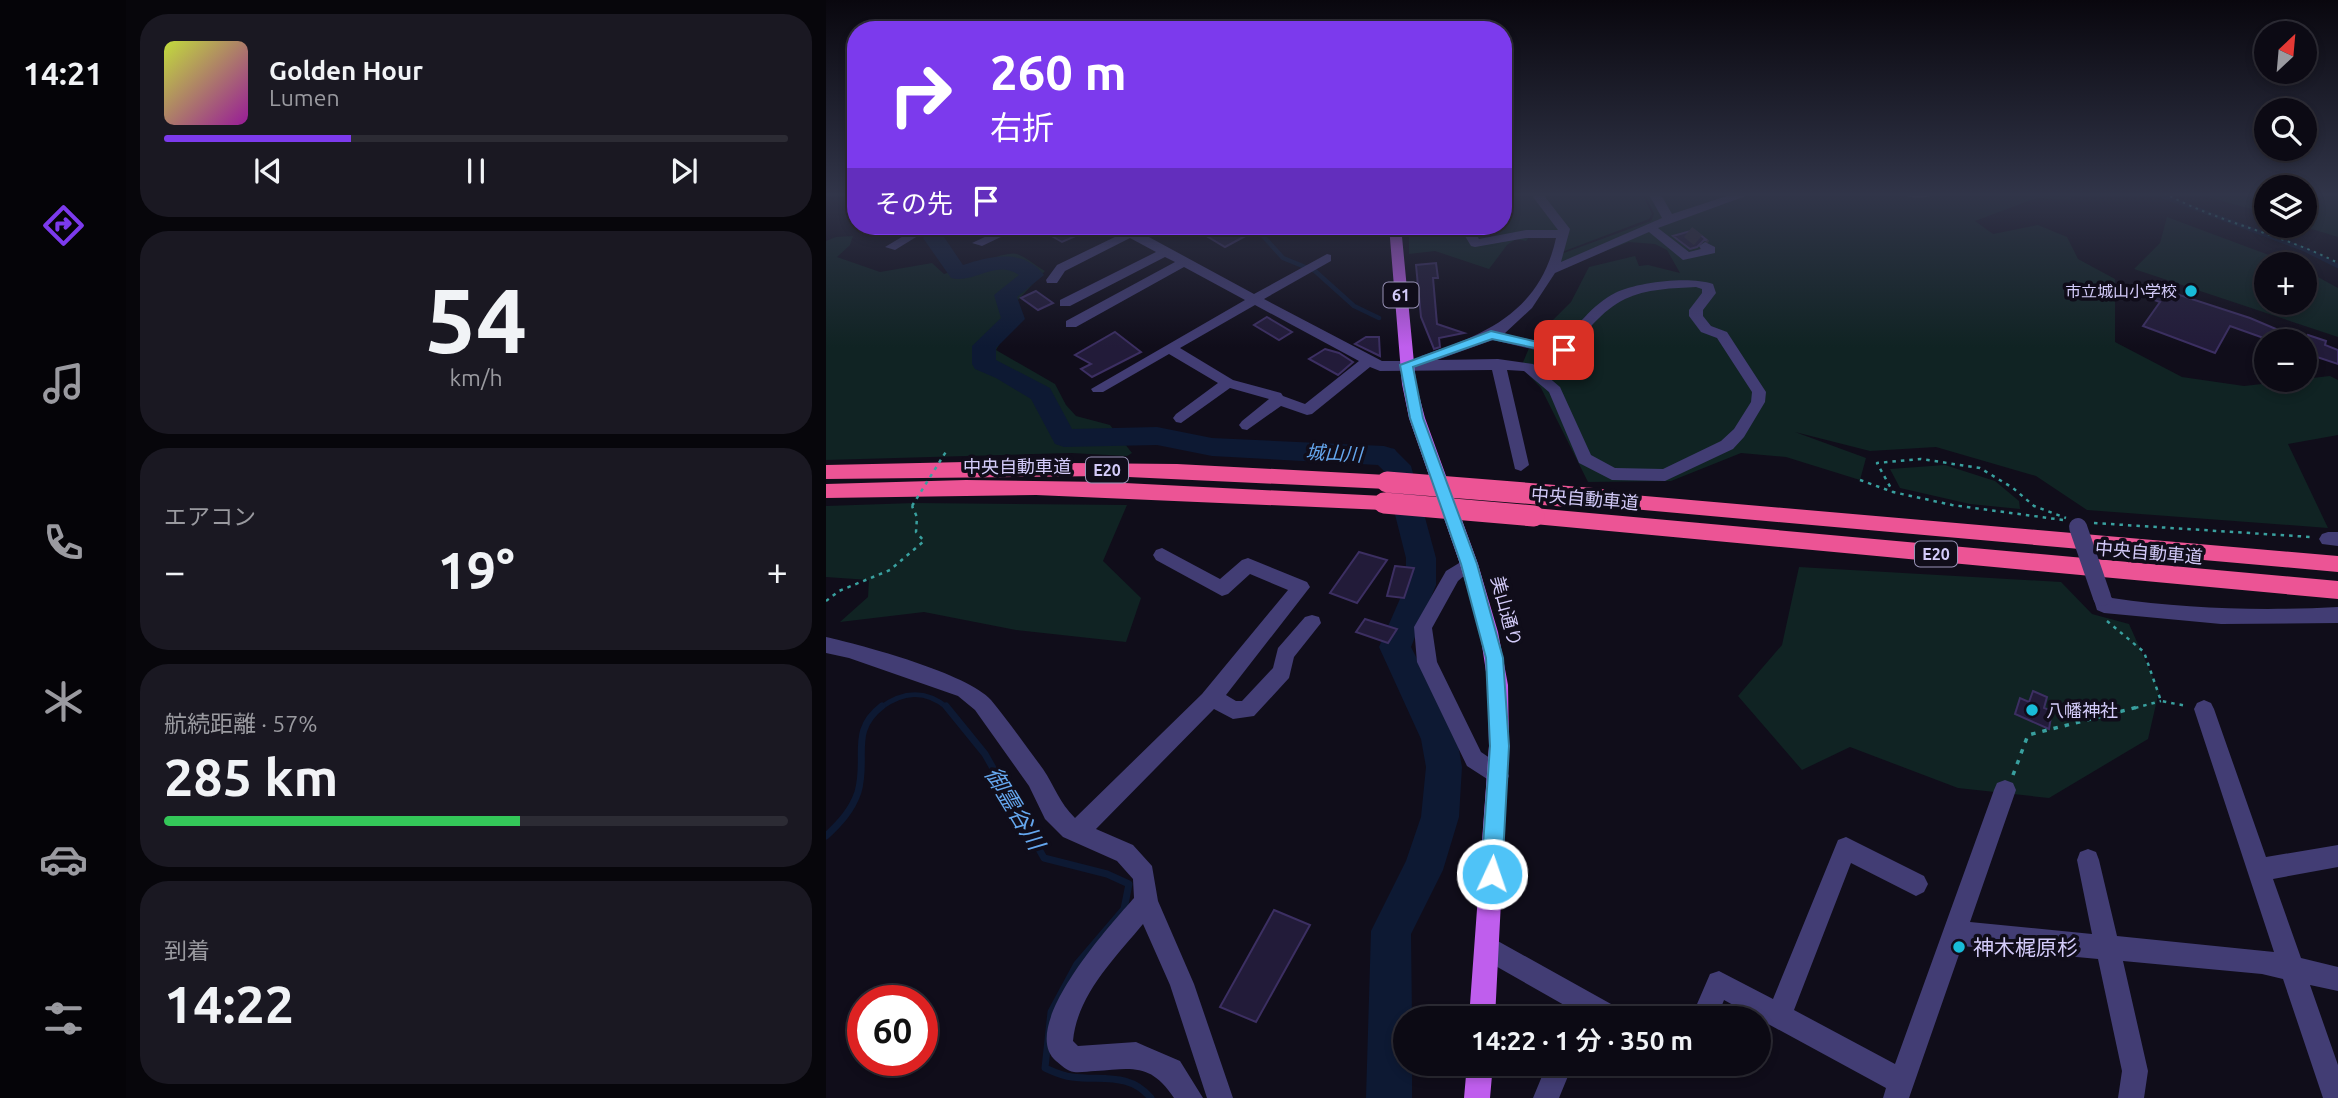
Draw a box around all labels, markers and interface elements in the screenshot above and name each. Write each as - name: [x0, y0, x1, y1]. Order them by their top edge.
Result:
- north arrow: [2254, 21, 2317, 84]
- map controls: [2254, 21, 2317, 392]
- text: 260 m: [990, 44, 1127, 99]
- icon: right: [875, 49, 966, 140]
- text: 14:21: [23, 55, 103, 91]
- text: Golden Hour: [269, 56, 423, 85]
- text: Lumen: [269, 85, 340, 110]
- button: search: [2254, 98, 2317, 161]
- text: 右折: [990, 109, 1054, 145]
- icon: previous: [249, 152, 287, 190]
- icon: pause: [457, 152, 495, 190]
- icon: next: [665, 152, 703, 190]
- button: layers: [2254, 175, 2317, 238]
- icon: arrive: [967, 182, 1005, 220]
- text: その先: [875, 189, 953, 218]
- icon: directions: [39, 201, 88, 250]
- button: +: [2254, 252, 2317, 315]
- text: 54: [425, 268, 527, 370]
- road number: 61: [1384, 282, 1418, 308]
- place label: 市立城山小学校: [2065, 282, 2177, 300]
- marker: 市立城山小学校: [2183, 283, 2199, 299]
- pin: [1534, 320, 1594, 380]
- button: −: [2254, 329, 2317, 392]
- icon: arrive: [1545, 331, 1583, 369]
- icon: music: [39, 359, 88, 408]
- text: km/h: [449, 365, 503, 390]
- water label: 城山川: [1305, 441, 1365, 466]
- street label: 中央自動車道: [963, 456, 1071, 476]
- road number: E20: [1086, 457, 1128, 482]
- street label: 中央自動車道: [1530, 483, 1640, 513]
- text: エアコン: [164, 504, 256, 529]
- icon: phone: [39, 518, 88, 567]
- street label: 中央自動車道: [2094, 537, 2204, 567]
- text: 19°: [437, 541, 515, 599]
- road number: E20: [1915, 541, 1957, 566]
- text: −: [164, 550, 185, 592]
- text: +: [767, 550, 788, 592]
- street label: 美山通り: [1488, 574, 1526, 648]
- icon: climate: [39, 677, 88, 726]
- place label: 八幡神社: [2046, 700, 2118, 720]
- marker: 八幡神社: [2024, 702, 2040, 718]
- text: 航続距離 · 57%: [164, 711, 317, 736]
- text: 285 km: [164, 748, 338, 806]
- water label: 御霊谷川: [981, 762, 1051, 856]
- icon: car: [39, 835, 88, 884]
- position arrow: [1455, 837, 1529, 911]
- place label: 神木梶原杉: [1973, 935, 2078, 959]
- text: 到着: [164, 938, 210, 963]
- marker: 神木梶原杉: [1951, 939, 1967, 955]
- text: 14:22: [164, 975, 294, 1033]
- speed limit sign: 60: [847, 985, 938, 1076]
- icon: filters: [39, 994, 88, 1043]
- text: 14:22 · 1 分 · 350 m: [1471, 1026, 1693, 1055]

